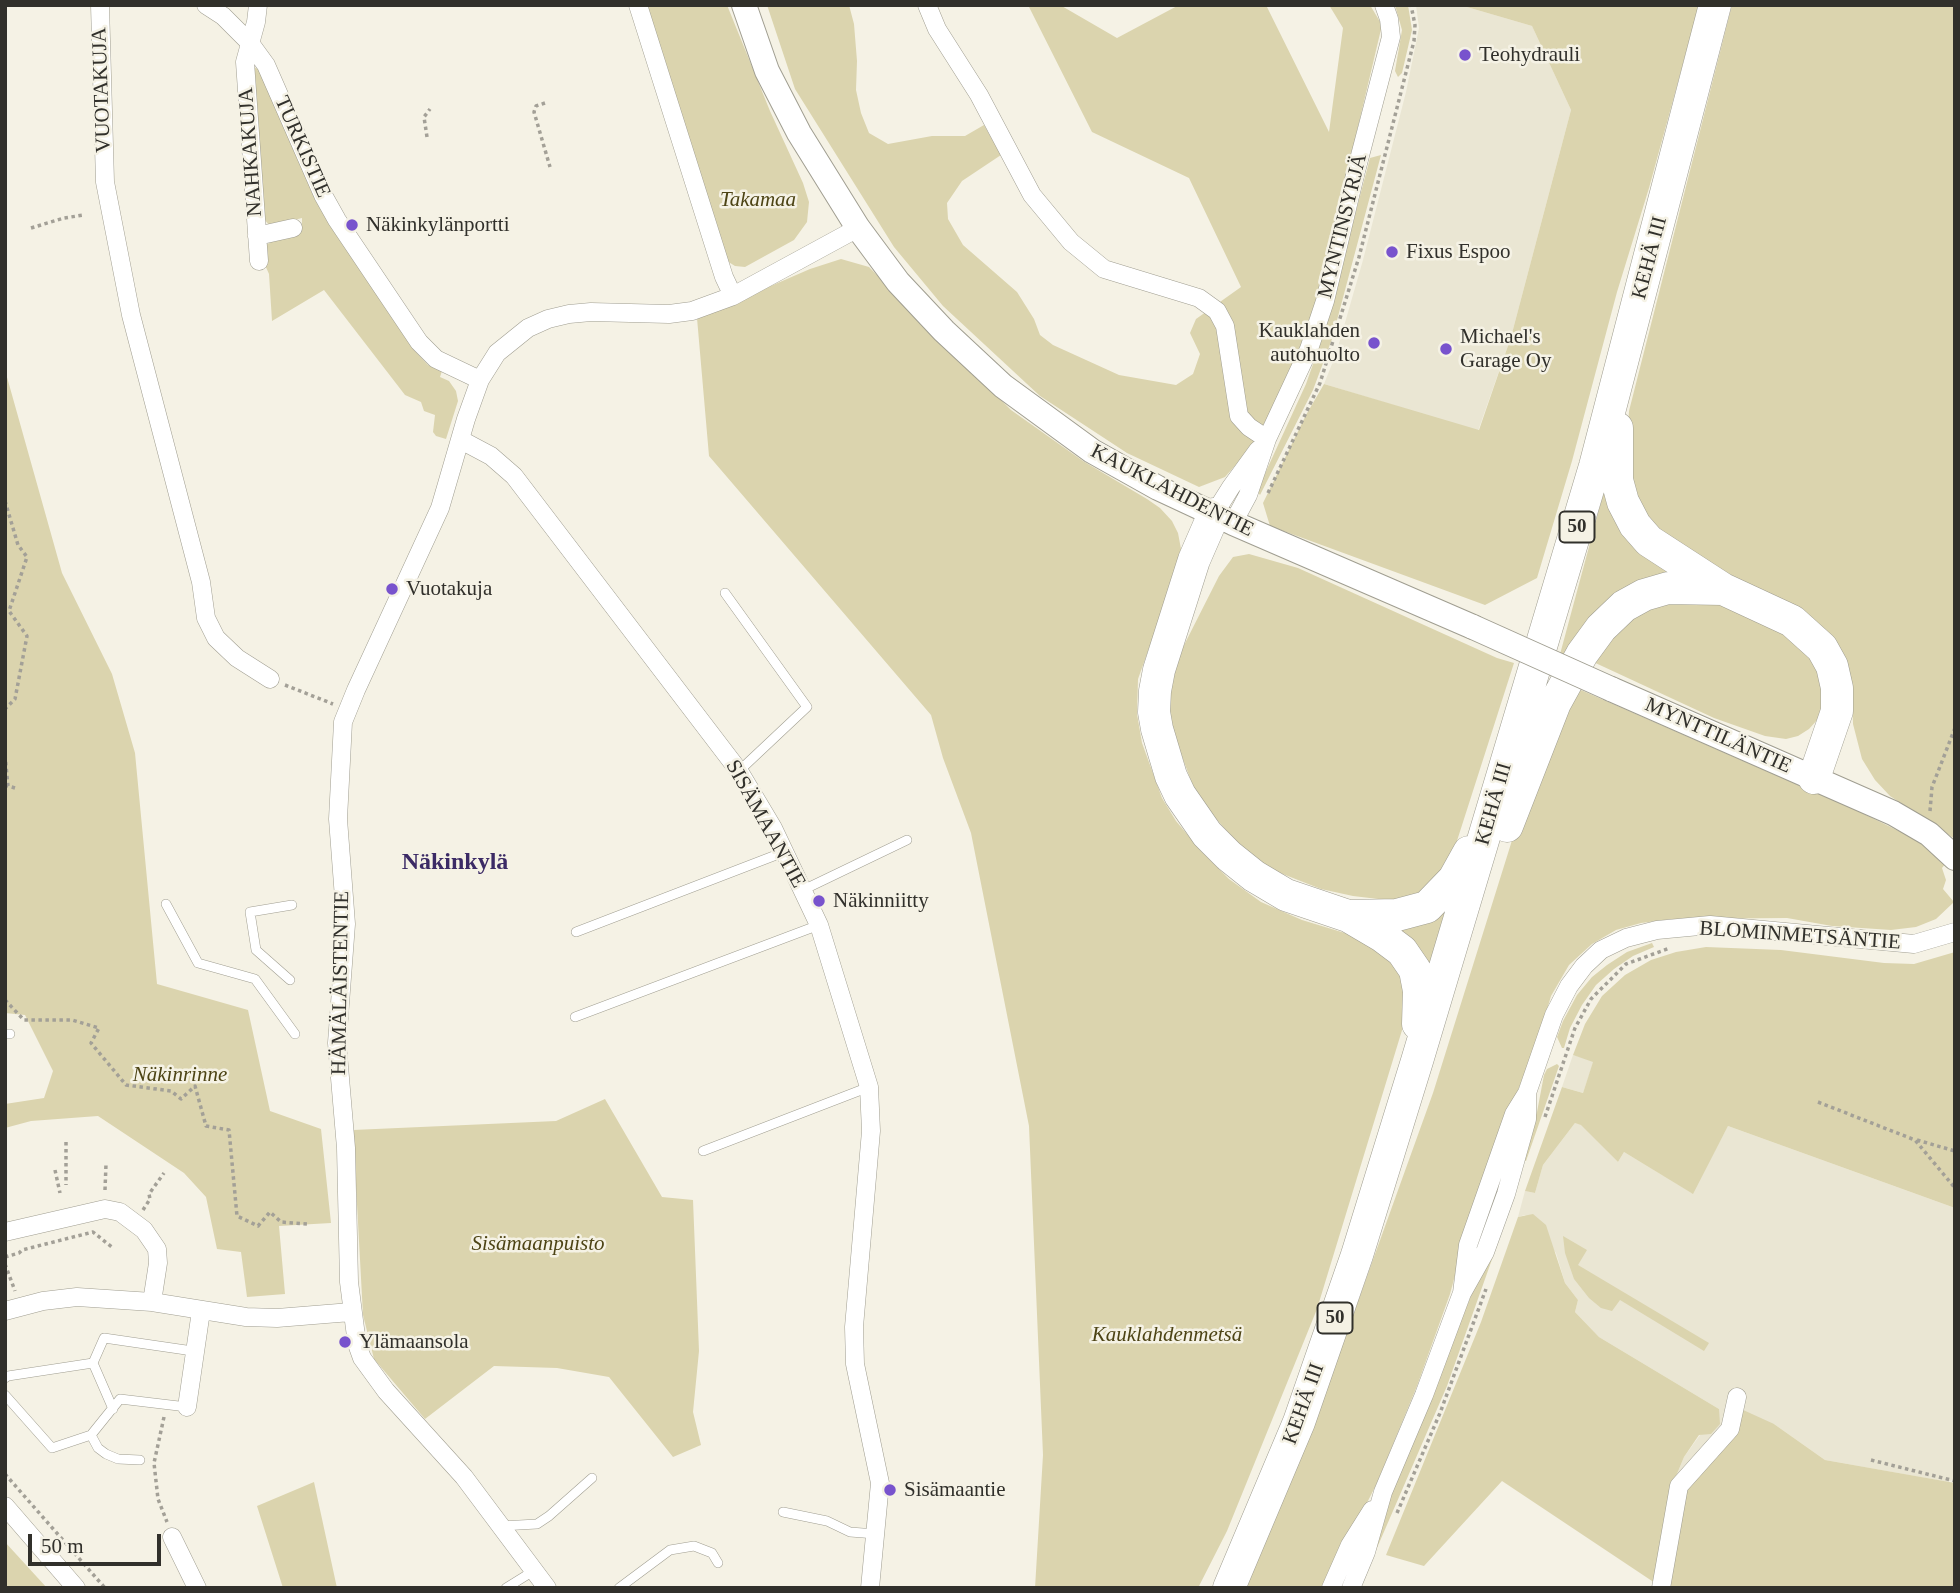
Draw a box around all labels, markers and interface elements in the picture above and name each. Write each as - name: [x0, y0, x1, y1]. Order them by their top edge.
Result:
- street label: VUOTAKUJA: [87, 27, 117, 153]
- place label: Teohydrauli: [1479, 42, 1580, 68]
- marker: Teohydrauli: [1457, 47, 1473, 63]
- street label: NAHKAKUJA: [234, 87, 268, 217]
- street label: TURKISTIE: [268, 92, 336, 202]
- street label: MYNTINSYRJÄ: [1313, 151, 1373, 301]
- park label: Takamaa: [720, 187, 796, 213]
- place label: Näkinkylänportti: [366, 212, 509, 238]
- street label: KEHÄ III: [1627, 214, 1673, 302]
- marker: Näkinkylänportti: [344, 217, 360, 233]
- place label: Fixus Espoo: [1406, 239, 1510, 265]
- marker: Fixus Espoo: [1384, 244, 1400, 260]
- place label: Kauklahden autohuolto: [1259, 318, 1360, 368]
- place label: Michael's Garage Oy: [1460, 324, 1552, 374]
- marker: Kauklahden autohuolto: [1366, 335, 1382, 351]
- marker: Michael's Garage Oy: [1438, 341, 1454, 357]
- street label: KAUKLAHDENTIE: [1086, 439, 1258, 543]
- road number: 50: [1560, 512, 1594, 542]
- place label: Vuotakuja: [406, 576, 492, 602]
- marker: Vuotakuja: [384, 581, 400, 597]
- street label: MYNTTILÄNTIE: [1641, 692, 1795, 780]
- street label: SISÄMAANTIE: [719, 756, 811, 892]
- street label: KEHÄ III: [1470, 760, 1518, 848]
- district label: Näkinkylä: [402, 849, 508, 877]
- place label: Näkinniitty: [833, 888, 929, 914]
- street label: HÄMÄLÄISTENTIE: [327, 891, 355, 1075]
- marker: Näkinniitty: [811, 893, 827, 909]
- street label: BLOMINMETSÄNTIE: [1698, 916, 1902, 956]
- park label: Näkinrinne: [133, 1062, 227, 1088]
- park label: Sisämaanpuisto: [471, 1231, 605, 1257]
- road number: 50: [1318, 1302, 1352, 1334]
- park label: Kauklahdenmetsä: [1092, 1322, 1242, 1348]
- place label: Ylämaansola: [359, 1329, 469, 1355]
- marker: Ylämaansola: [337, 1334, 353, 1350]
- street label: KEHÄ III: [1278, 1360, 1330, 1448]
- place label: Sisämaantie: [904, 1477, 1005, 1503]
- marker: Sisämaantie: [882, 1482, 898, 1498]
- scale bar: [32, 1520, 164, 1564]
- text: 50 m: [41, 1534, 84, 1558]

